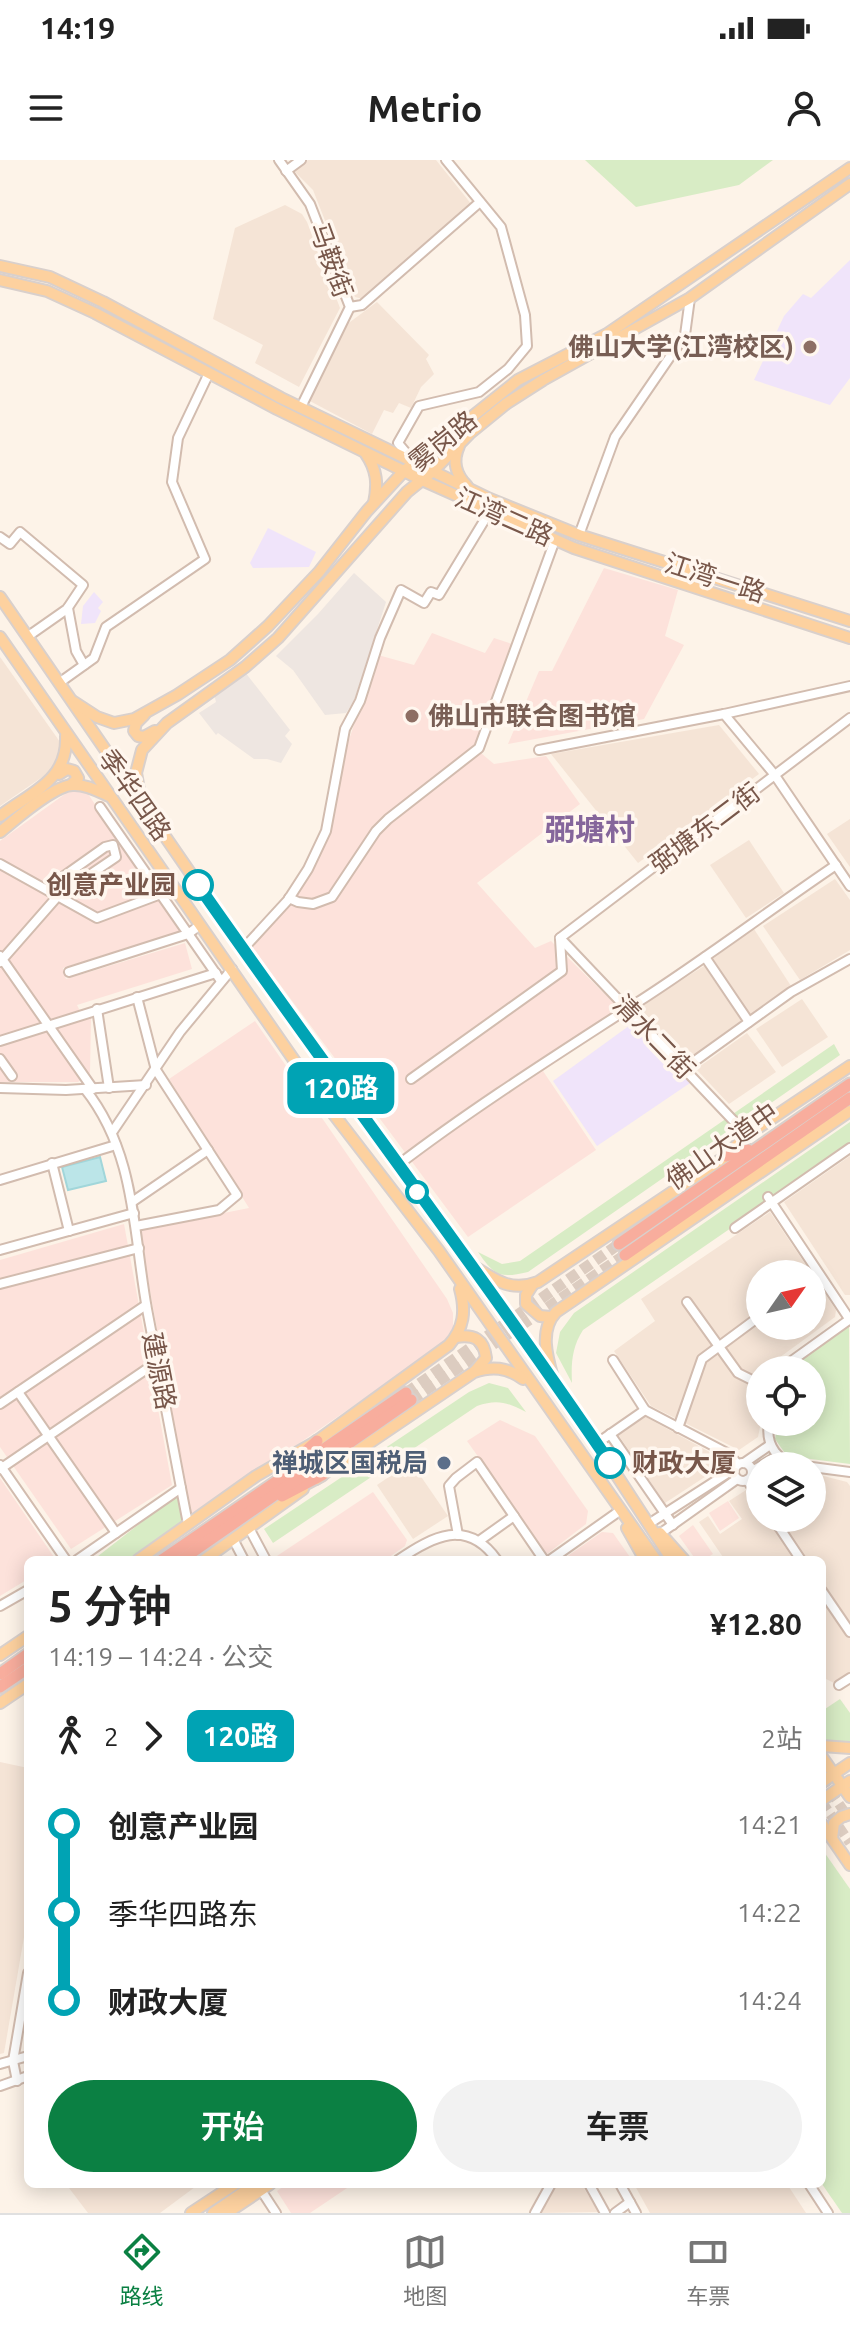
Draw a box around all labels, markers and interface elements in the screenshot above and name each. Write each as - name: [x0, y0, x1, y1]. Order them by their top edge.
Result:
- text: 14:19: [40, 11, 115, 45]
- icon: menu: [24, 86, 68, 130]
- icon: person: [782, 86, 826, 130]
- text: Metrio: [368, 88, 482, 129]
- street label: 马鞍街: [305, 218, 358, 301]
- place label: 佛山大学(江湾校区): [568, 332, 794, 361]
- marker: 佛山大学(江湾校区): [801, 338, 819, 356]
- street label: 雾岗路: [403, 405, 482, 476]
- street label: 江湾二路: [451, 482, 558, 551]
- street label: 江湾一路: [661, 548, 769, 607]
- place label: 佛山市联合图书馆: [428, 701, 636, 730]
- marker: 佛山市联合图书馆: [403, 707, 421, 725]
- street label: 季华四路: [94, 744, 177, 846]
- street label: 弼塘东二街: [644, 777, 765, 878]
- district label: 弼塘村: [545, 812, 635, 846]
- place label: 创意产业园: [46, 870, 176, 899]
- marker: 创意产业园: [183, 870, 213, 900]
- street label: 清水二街: [608, 989, 701, 1084]
- line badge: 120路: [285, 1062, 397, 1114]
- text: 120路: [303, 1072, 379, 1103]
- street label: 佛山大道中: [660, 1096, 783, 1195]
- unlabelled marker: [406, 1181, 428, 1203]
- north arrow: [746, 1260, 826, 1340]
- map controls: [746, 1260, 826, 1532]
- street label: 建源路: [138, 1330, 181, 1412]
- button: locate: [746, 1356, 826, 1436]
- place label: 禅城区国税局: [272, 1448, 428, 1477]
- marker: 财政大厦: [595, 1448, 625, 1478]
- place label: 财政大厦: [632, 1448, 736, 1477]
- button: layers: [746, 1452, 826, 1532]
- marker: 禅城区国税局: [435, 1454, 453, 1472]
- text: 5 分钟: [48, 1581, 171, 1630]
- text: ¥12.80: [710, 1607, 802, 1641]
- text: 14:19 – 14:24 · 公交: [48, 1642, 273, 1671]
- icon: walk: [48, 1714, 92, 1758]
- icon: forward: [131, 1714, 175, 1758]
- text: 120路: [203, 1720, 278, 1751]
- text: 2: [104, 1722, 119, 1751]
- text: 2站: [761, 1724, 802, 1753]
- text: 创意产业园: [108, 1809, 258, 1843]
- text: 14:21: [737, 1810, 802, 1839]
- text: 季华四路东: [108, 1897, 258, 1931]
- text: 14:22: [737, 1898, 802, 1927]
- text: 财政大厦: [108, 1985, 228, 2019]
- text: 14:24: [737, 1986, 802, 2015]
- button: 开始: [48, 2080, 417, 2172]
- button: 车票: [433, 2080, 802, 2172]
- tab: 路线: [120, 2230, 164, 2310]
- tab: 地图: [403, 2230, 447, 2310]
- tab: 车票: [686, 2230, 730, 2310]

